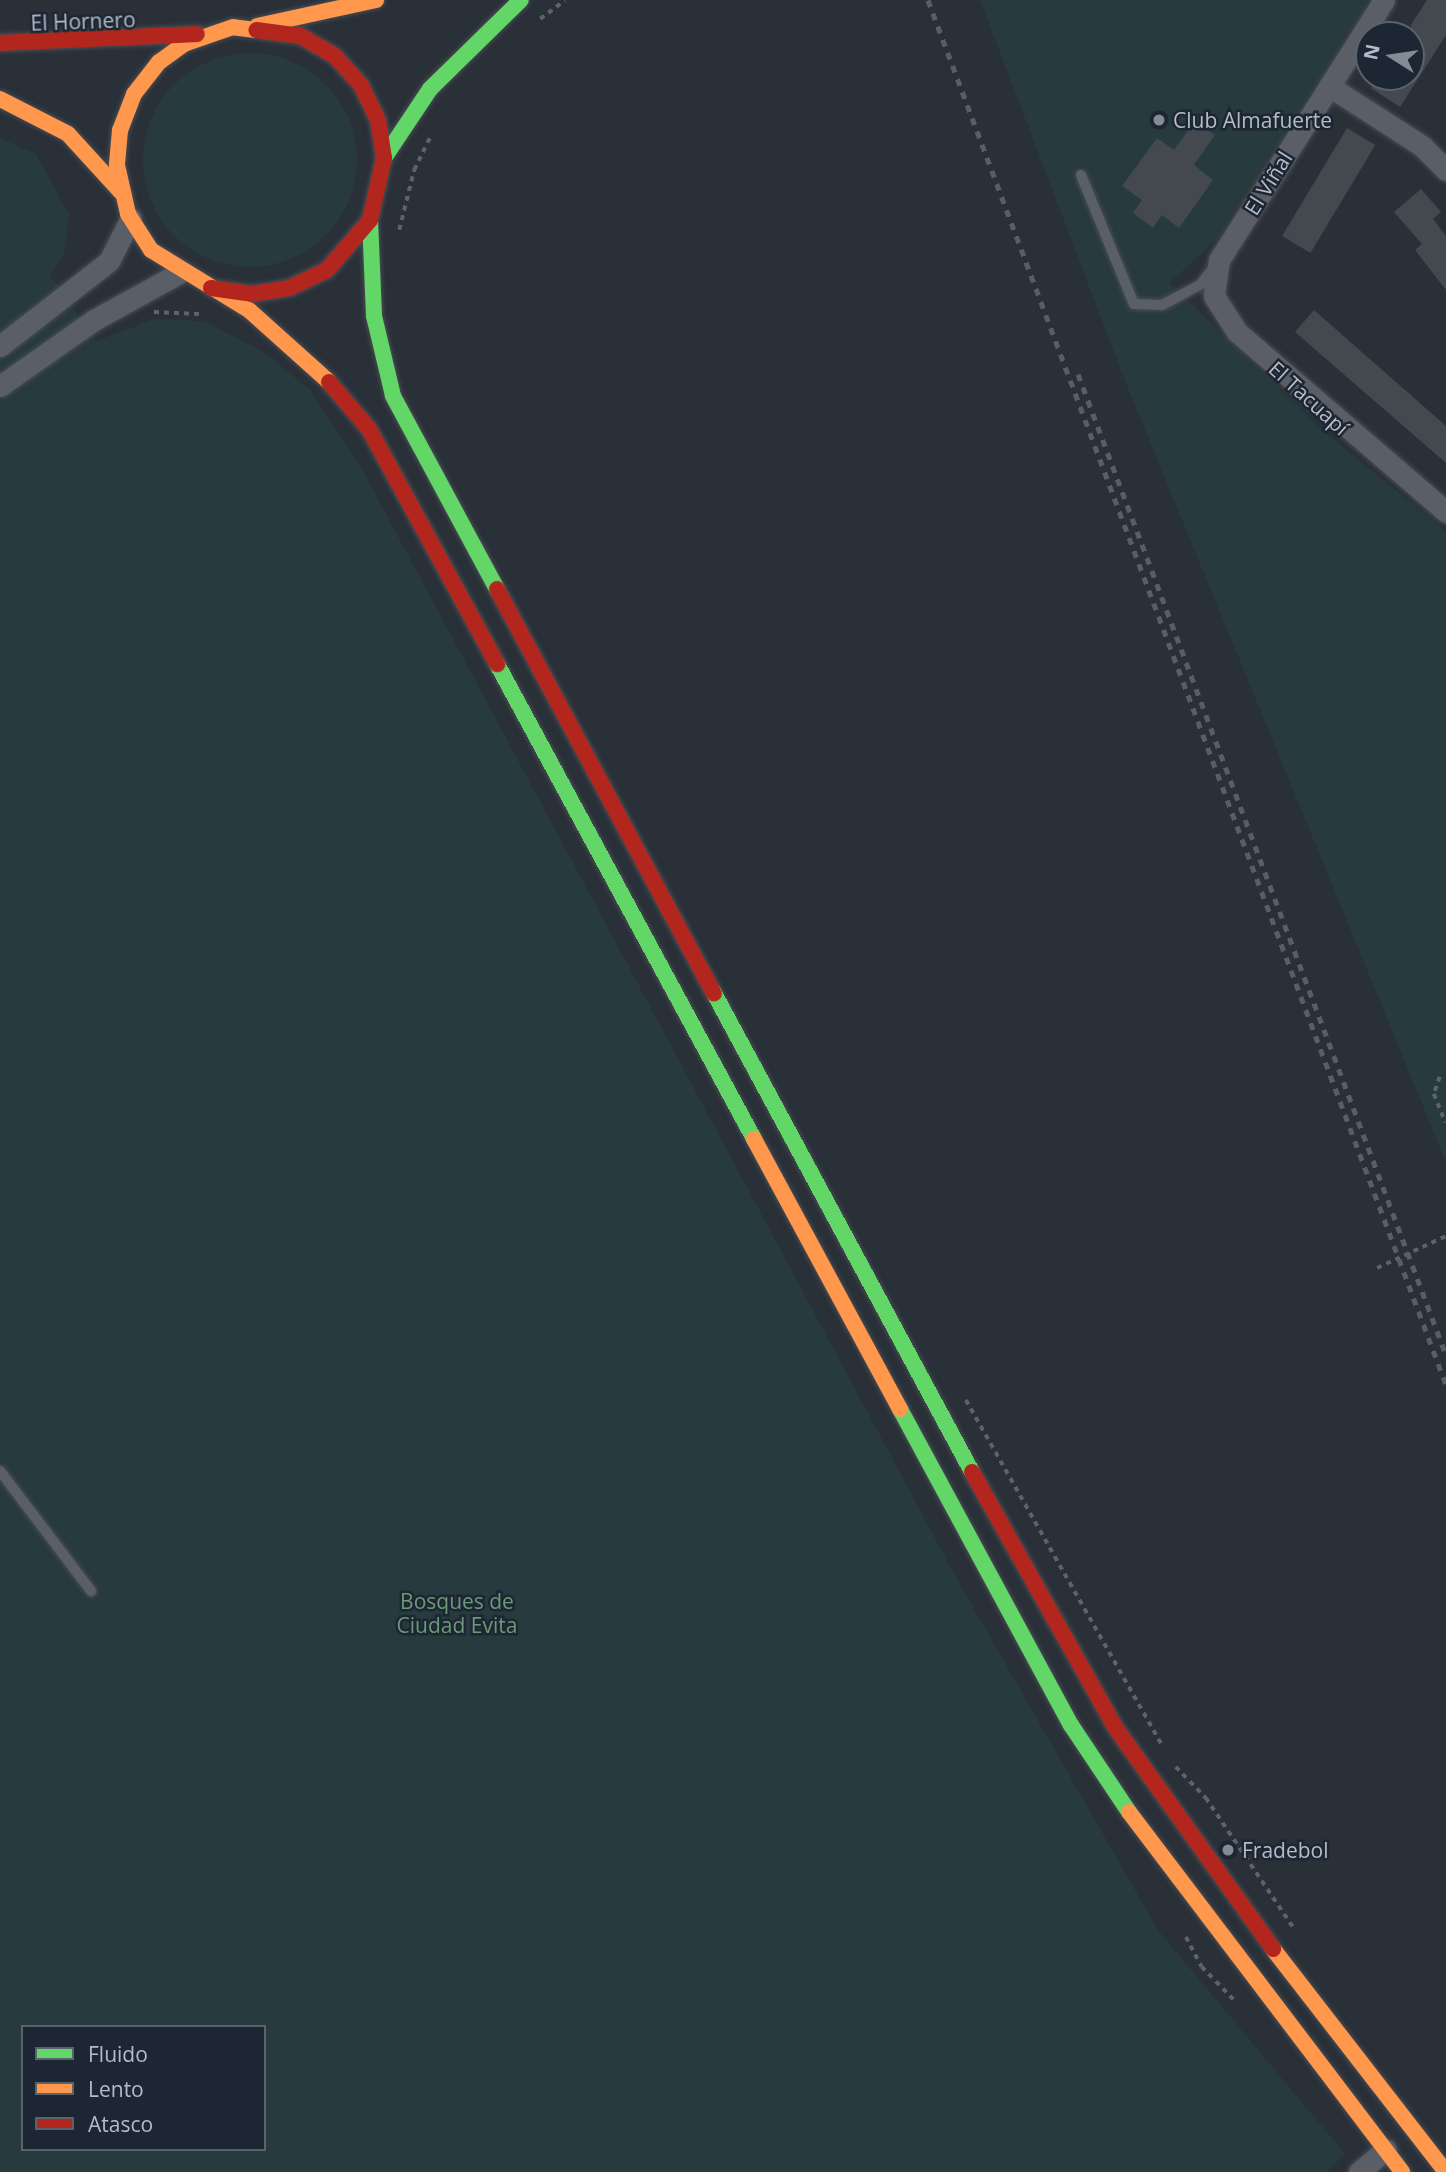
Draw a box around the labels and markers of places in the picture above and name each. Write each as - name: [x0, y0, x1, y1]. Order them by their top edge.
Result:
- place label: Club Almafuerte: [1173, 107, 1332, 133]
- marker: Club Almafuerte: [1151, 112, 1167, 128]
- place label: Fradebol: [1242, 1837, 1329, 1863]
- marker: Fradebol: [1220, 1842, 1236, 1858]

